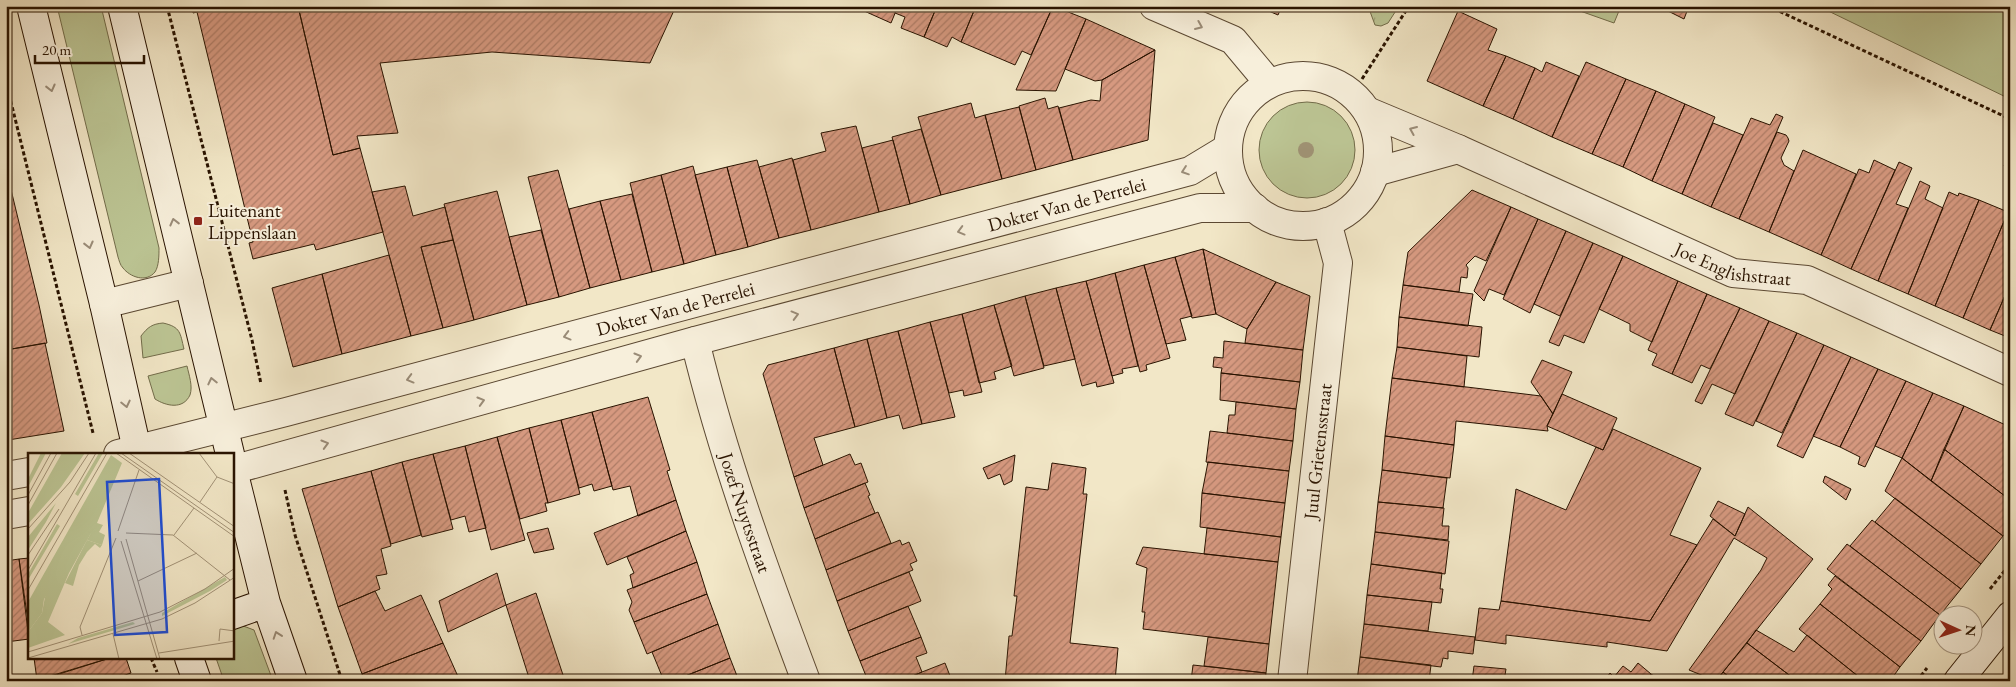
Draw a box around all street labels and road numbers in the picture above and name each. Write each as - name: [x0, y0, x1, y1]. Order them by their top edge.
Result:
- street label: Dokter Van de Perrelei: [985, 171, 1149, 237]
- street label: Joe Englishstraat: [1669, 235, 1792, 291]
- street label: Dokter Van de Perrelei: [593, 276, 758, 342]
- street label: Juul Grietensstraat: [1298, 382, 1338, 523]
- street label: Jozef Nuytsstraat: [713, 448, 777, 576]

